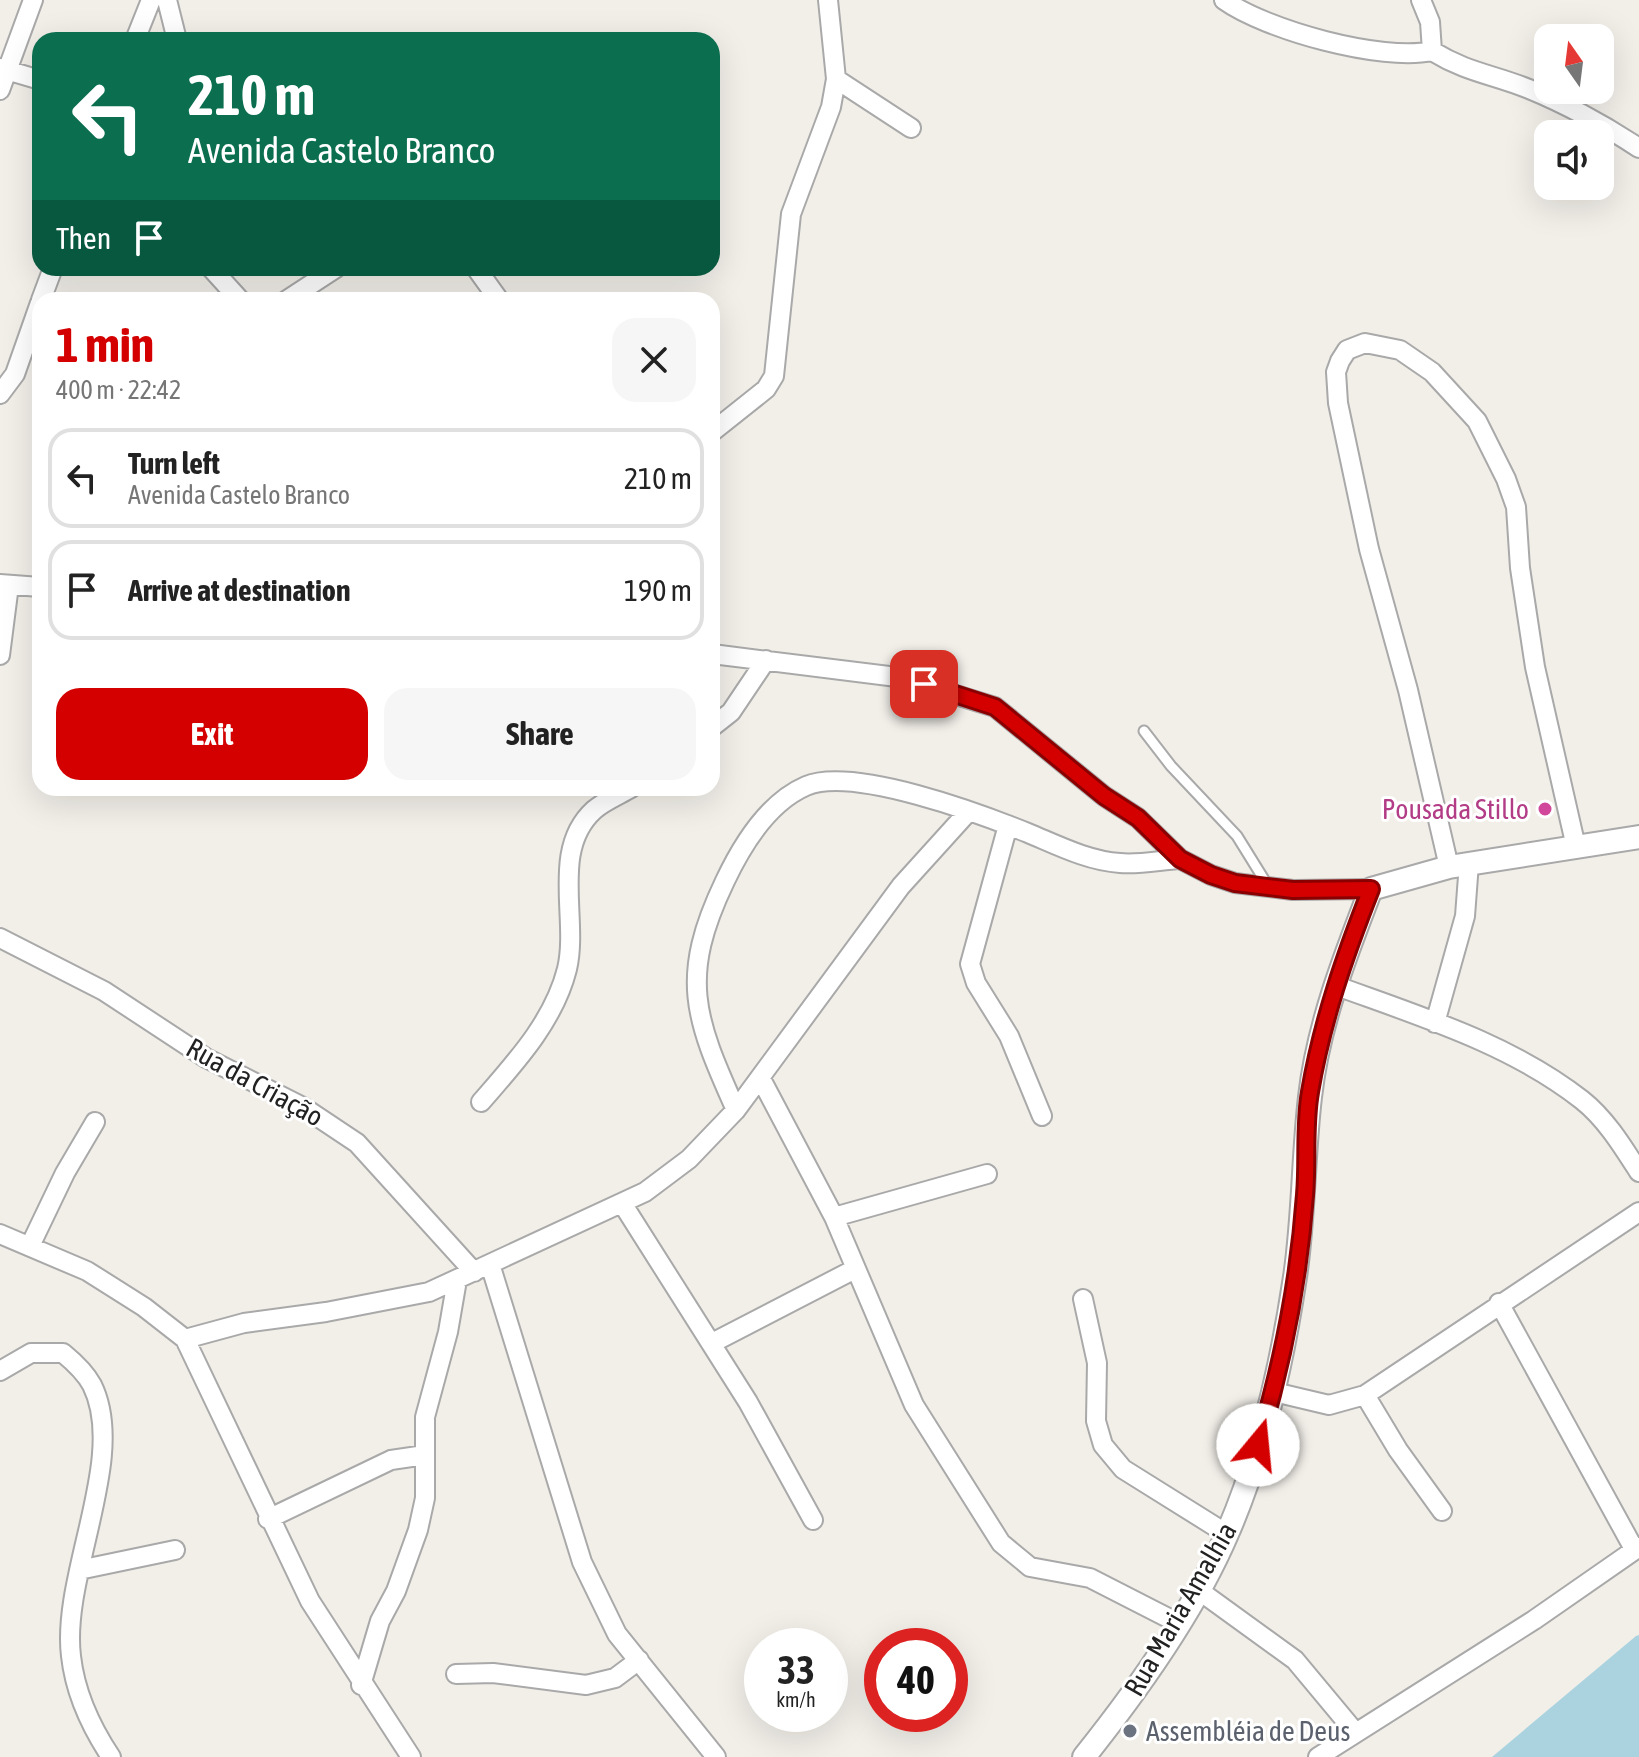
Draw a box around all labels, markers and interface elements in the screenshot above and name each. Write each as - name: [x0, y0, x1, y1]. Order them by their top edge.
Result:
- north arrow: [1534, 24, 1614, 104]
- map controls: [1534, 24, 1614, 200]
- text: 210 m: [188, 63, 315, 127]
- icon: left: [56, 64, 160, 168]
- button: sound: [1534, 120, 1614, 200]
- text: Avenida Castelo Branco: [188, 129, 495, 171]
- icon: arrive: [127, 216, 171, 260]
- text: Then: [56, 221, 111, 255]
- text: 1 min: [56, 317, 154, 372]
- button: close: [612, 318, 696, 402]
- text: 400 m · 22:42: [56, 375, 181, 405]
- text: Turn left: [128, 446, 220, 480]
- icon: left: [60, 456, 104, 500]
- text: 210 m: [624, 461, 692, 495]
- text: Avenida Castelo Branco: [128, 480, 350, 510]
- icon: arrive: [60, 568, 104, 612]
- text: Arrive at destination: [128, 573, 350, 607]
- text: 190 m: [624, 573, 692, 607]
- pin: [890, 650, 958, 718]
- icon: arrive: [902, 662, 946, 706]
- button: Exit: [56, 688, 368, 780]
- button: Share: [384, 688, 696, 780]
- place label: Pousada Stillo: [1382, 793, 1529, 825]
- marker: Pousada Stillo: [1536, 800, 1554, 818]
- street label: Rua da Criação: [181, 1031, 329, 1133]
- position arrow: [1216, 1403, 1300, 1487]
- street label: Rua Maria Amalhia: [1117, 1517, 1243, 1701]
- speed limit sign: 40: [864, 1628, 968, 1732]
- text: 33: [777, 1647, 815, 1692]
- text: km/h: [776, 1688, 816, 1711]
- place label: Assembléia de Deus: [1146, 1715, 1350, 1747]
- marker: Assembléia de Deus: [1121, 1722, 1139, 1740]

